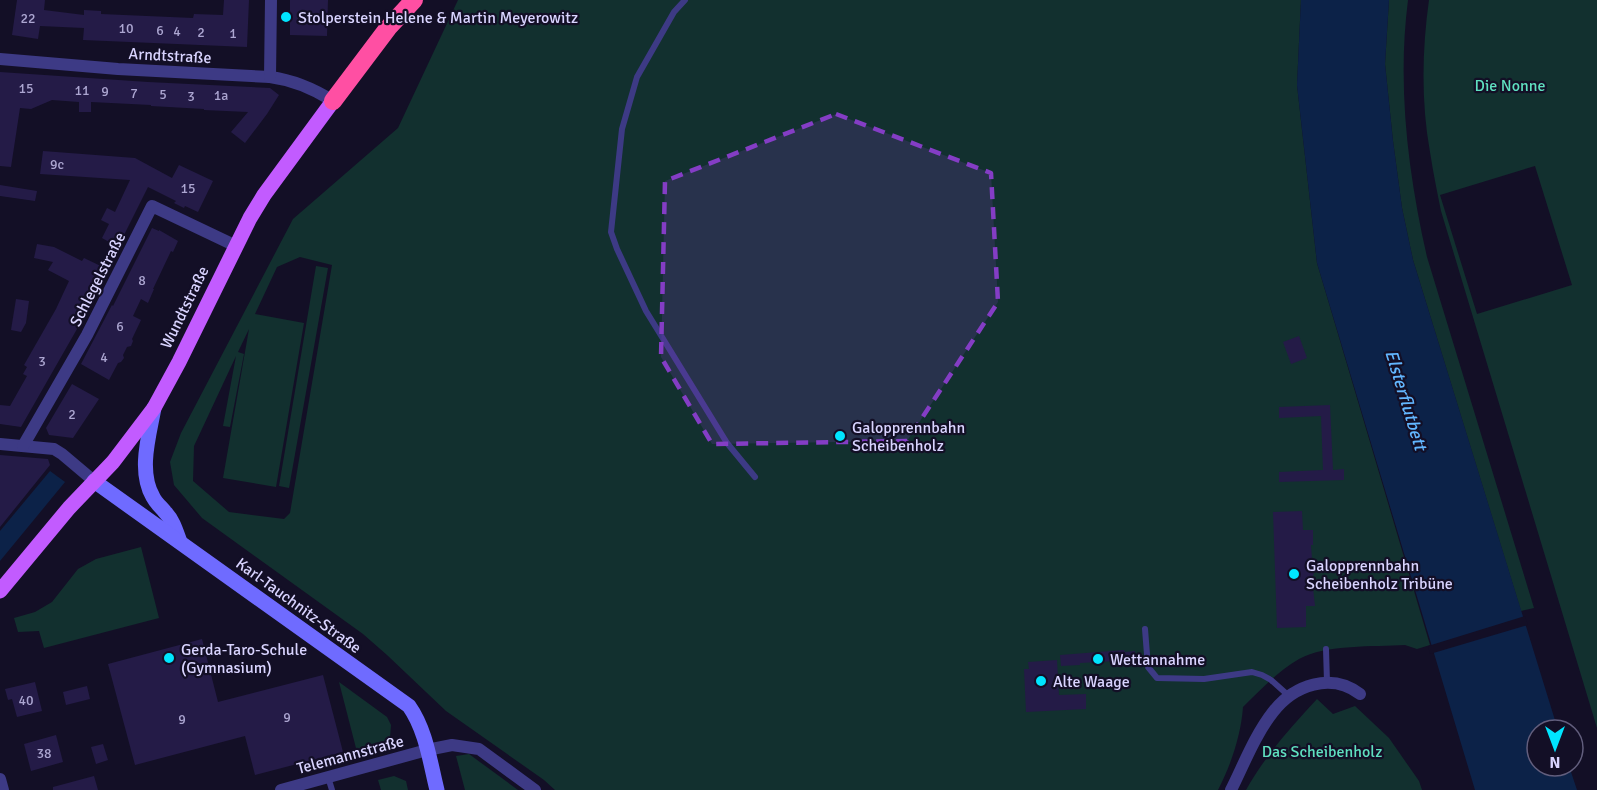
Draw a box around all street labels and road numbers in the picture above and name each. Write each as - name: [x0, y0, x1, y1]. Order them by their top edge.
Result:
- street label: Arndtstraße: [128, 44, 212, 68]
- street label: Schlegelstraße: [66, 229, 130, 330]
- street label: Wundtstraße: [156, 263, 213, 352]
- street label: Karl-Tauchnitz-Straße: [232, 554, 365, 658]
- street label: Telemannstraße: [295, 731, 406, 779]

